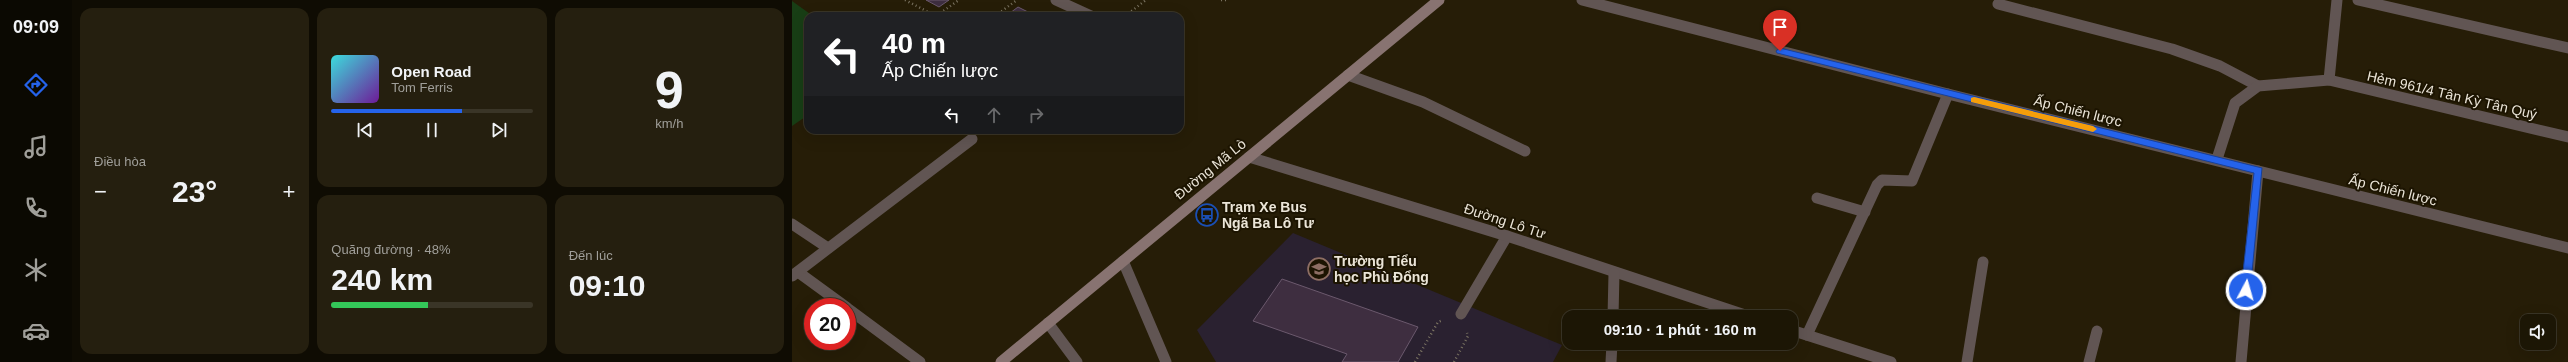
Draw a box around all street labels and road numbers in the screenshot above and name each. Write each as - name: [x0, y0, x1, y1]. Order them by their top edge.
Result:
- street label: Hẻm 961/4 Tân Kỳ Tân Quý: [2366, 68, 2538, 122]
- street label: Ấp Chiến lược: [2032, 92, 2124, 130]
- street label: Đường Mã Lò: [1171, 135, 1249, 203]
- street label: Ấp Chiến lược: [2347, 171, 2439, 209]
- street label: Đường Lô Tư: [1462, 200, 1548, 242]

